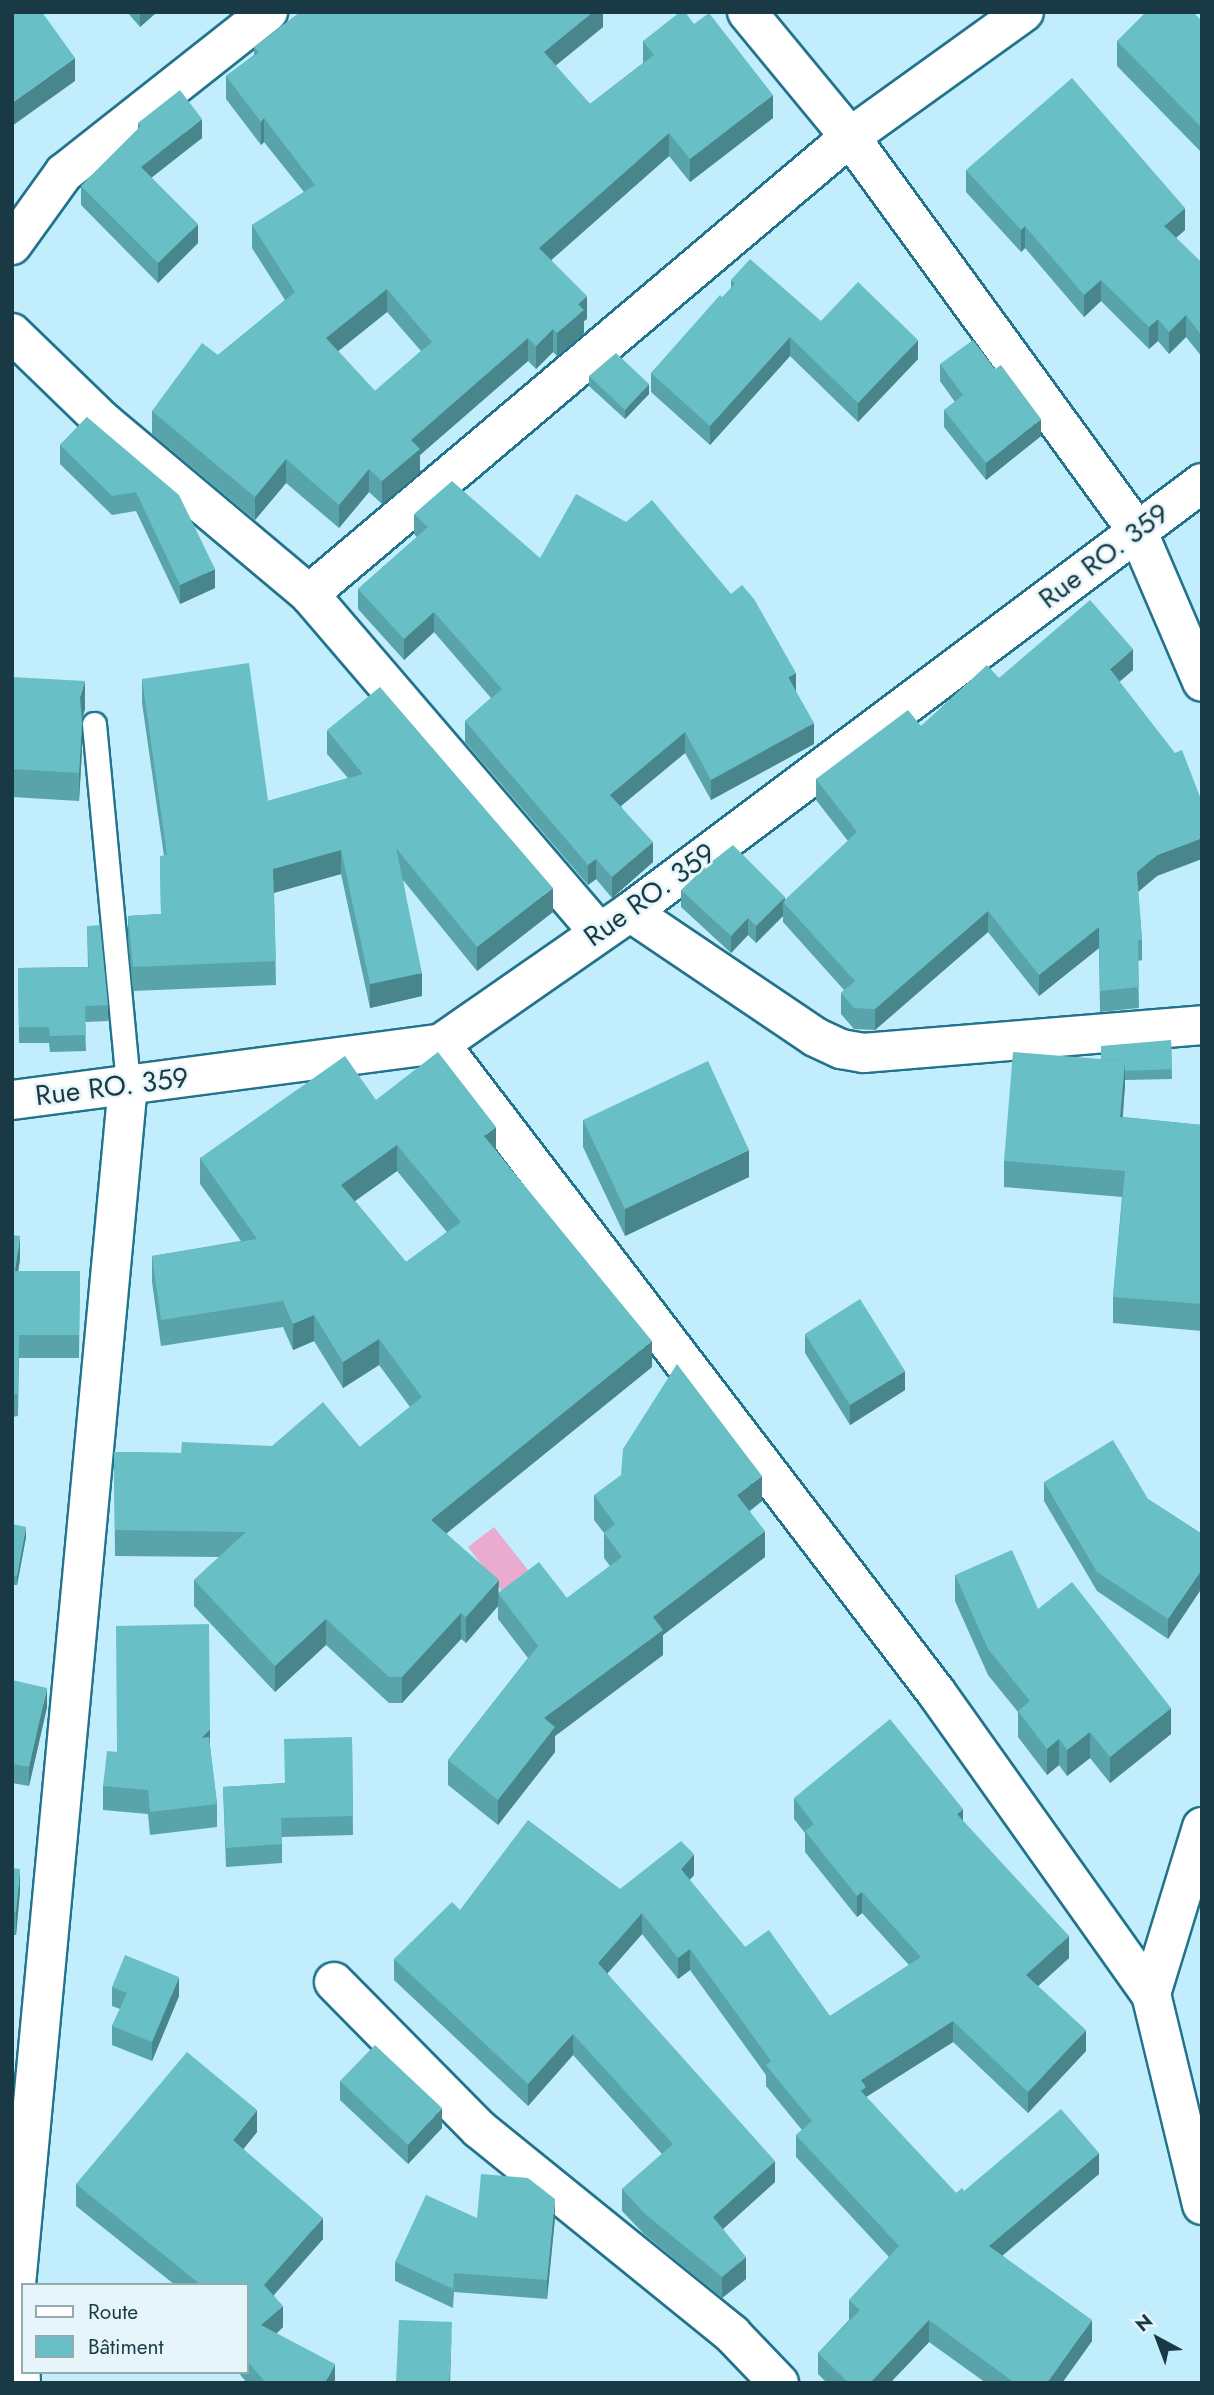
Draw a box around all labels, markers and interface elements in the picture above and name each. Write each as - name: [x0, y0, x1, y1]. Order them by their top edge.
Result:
- street label: Rue RO. 359: [1032, 496, 1176, 616]
- street label: Rue RO. 359: [578, 836, 722, 954]
- street label: Rue RO. 359: [33, 1061, 191, 1113]
- legend: [21, 2283, 248, 2374]
- text: Route: [88, 2297, 138, 2327]
- north arrow: [1123, 2304, 1193, 2374]
- text: N: [1129, 2308, 1158, 2338]
- text: Bâtiment: [88, 2332, 164, 2362]

